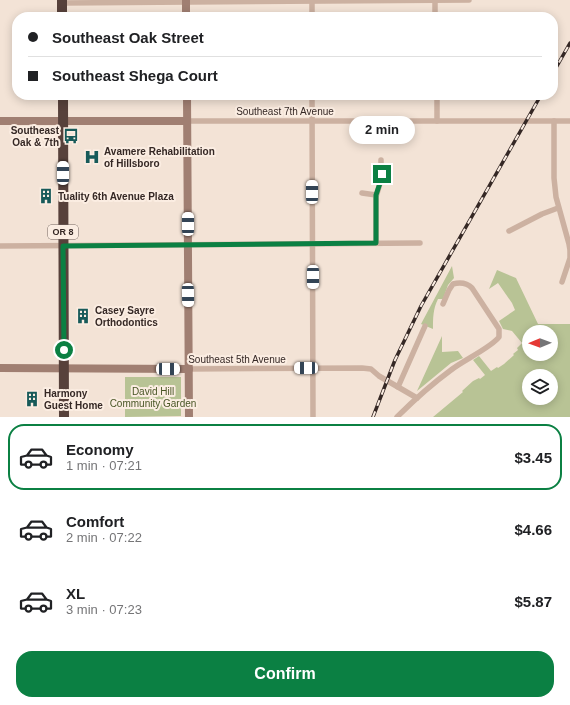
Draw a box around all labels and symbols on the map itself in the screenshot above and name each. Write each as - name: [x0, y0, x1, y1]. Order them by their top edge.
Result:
- street label: Southeast 7th Avenue: [236, 106, 334, 117]
- callout: 2 min: [349, 116, 415, 144]
- place label: Southeast Oak & 7th: [11, 125, 60, 148]
- bus stop icon: Southeast Oak & 7th: [62, 127, 80, 145]
- place label: Avamere Rehabilitation of Hillsboro: [104, 146, 215, 169]
- hospital icon: Avamere Rehabilitation of Hillsboro: [83, 148, 101, 166]
- car: [57, 161, 69, 185]
- route end: [373, 165, 391, 183]
- car: [306, 180, 318, 204]
- building icon: Tuality 6th Avenue Plaza: [37, 187, 55, 205]
- place label: Tuality 6th Avenue Plaza: [58, 191, 174, 202]
- car: [182, 212, 194, 236]
- road number: OR 8: [48, 225, 78, 239]
- car: [307, 265, 319, 289]
- car: [182, 283, 194, 307]
- place label: Casey Sayre Orthodontics: [95, 305, 158, 328]
- building icon: Casey Sayre Orthodontics: [74, 307, 92, 325]
- north arrow: [522, 325, 558, 361]
- route start: [55, 341, 73, 359]
- street label: Southeast 5th Avenue: [188, 354, 286, 365]
- car: [294, 362, 318, 374]
- car: [156, 363, 180, 375]
- park label: David Hill Community Garden: [110, 386, 196, 409]
- place label: Harmony Guest Home: [44, 388, 103, 411]
- building icon: Harmony Guest Home: [23, 390, 41, 408]

